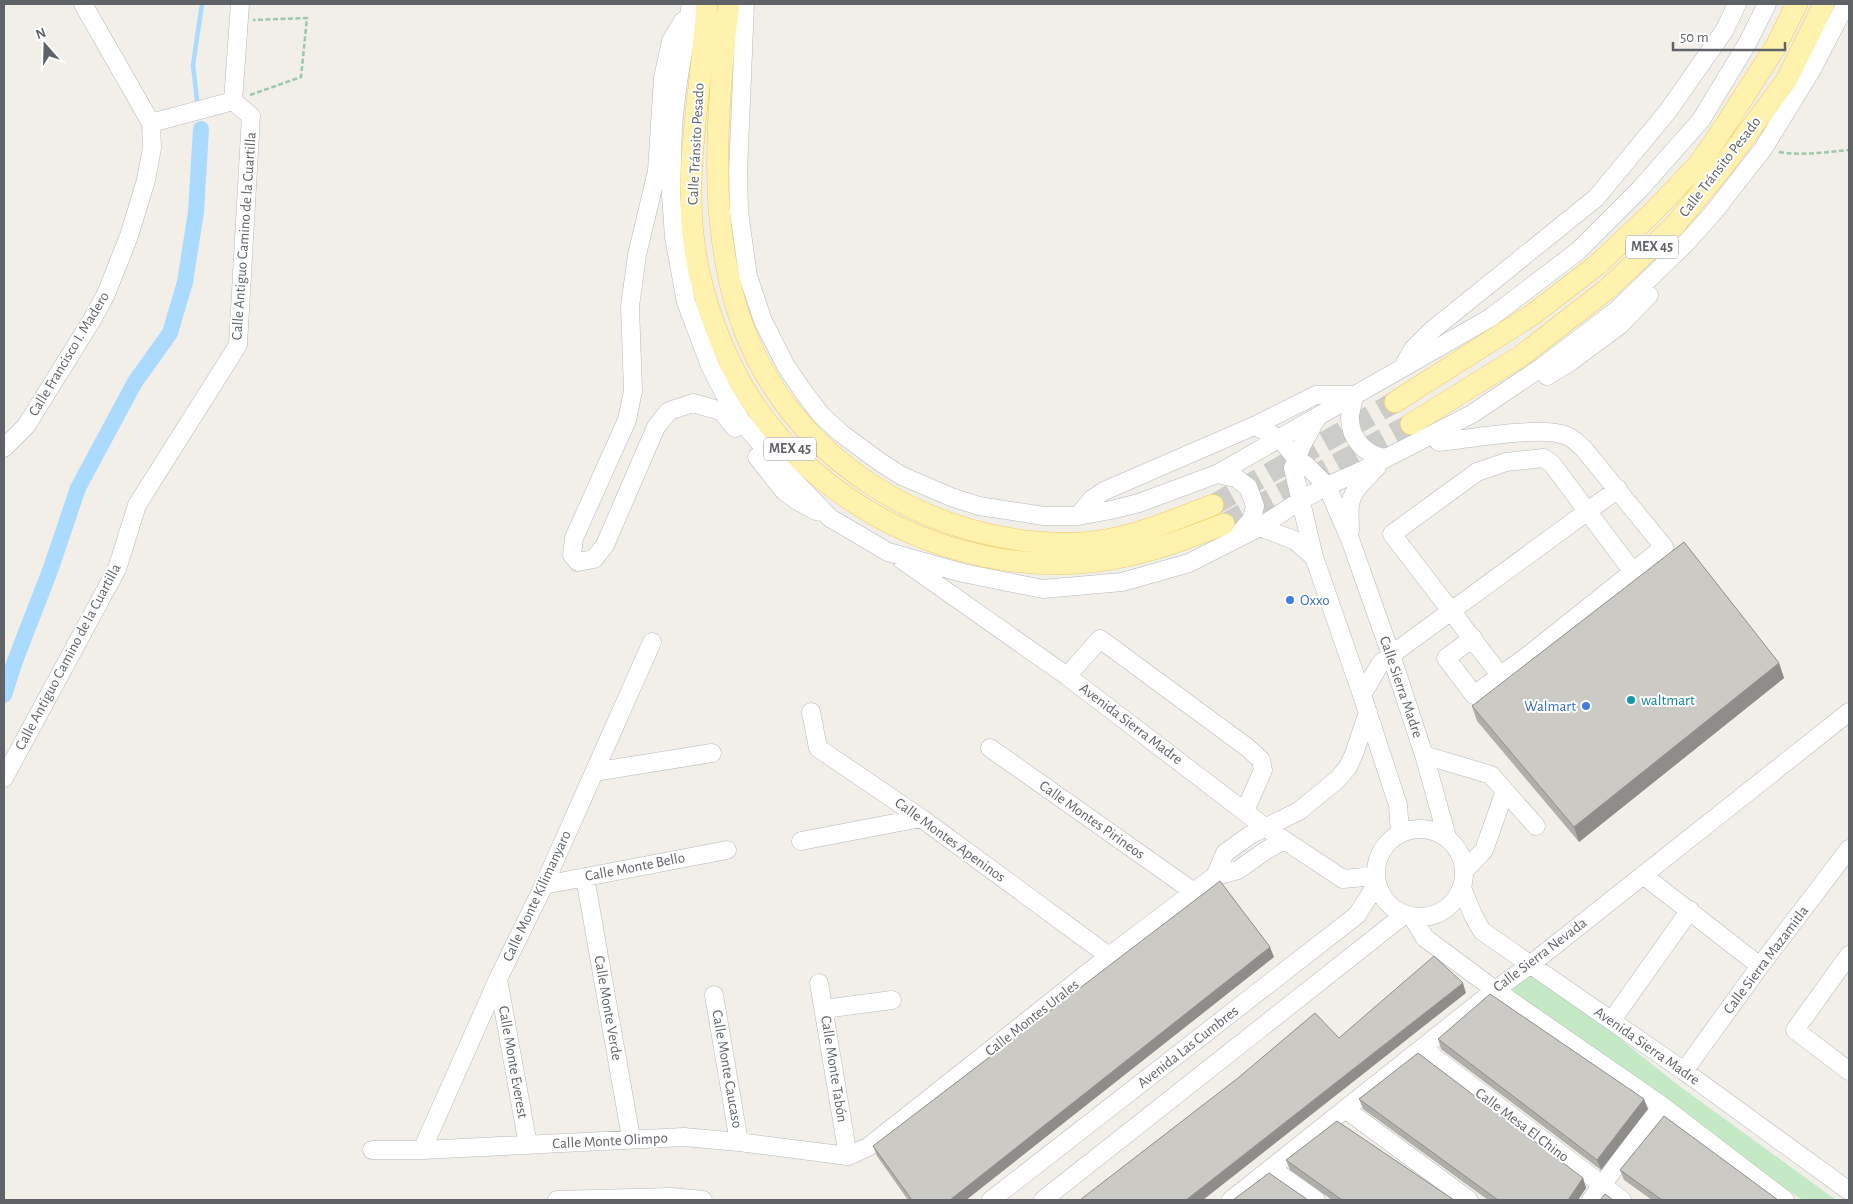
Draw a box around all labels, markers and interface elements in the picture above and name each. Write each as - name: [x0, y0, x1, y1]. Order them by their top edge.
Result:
- north arrow: [20, 20, 70, 70]
- scale bar: [1673, 20, 1786, 52]
- text: N: [34, 25, 48, 42]
- text: 50 m: [1680, 30, 1709, 45]
- street label: Calle Tránsito Pesado: [685, 82, 707, 206]
- street label: Calle Tránsito Pesado: [1676, 114, 1764, 220]
- street label: Calle Antiguo Camino de la Cuartilla: [229, 131, 259, 341]
- road number: MEX 45: [1626, 236, 1678, 258]
- street label: Calle Francisco I. Madero: [26, 289, 112, 419]
- road number: MEX 45: [764, 438, 816, 460]
- street label: Calle Antiguo Camino de la Cuartilla: [12, 561, 124, 753]
- place label: Oxxo: [1300, 593, 1330, 608]
- marker: Oxxo: [1284, 594, 1296, 606]
- street label: Calle Sierra Madre: [1377, 634, 1425, 740]
- street label: Avenida Sierra Madre: [1077, 680, 1185, 768]
- place label: waltmart: [1641, 693, 1695, 708]
- marker: waltmart: [1625, 694, 1637, 706]
- place label: Walmart: [1524, 699, 1576, 714]
- marker: Walmart: [1580, 700, 1592, 712]
- street label: Calle Montes Pirineos: [1036, 778, 1148, 862]
- street label: Calle Montes Apeninos: [892, 795, 1008, 885]
- street label: Calle Monte Kilimanyaro: [500, 828, 574, 964]
- street label: Calle Monte Bello: [584, 850, 686, 884]
- street label: Calle Sierra Mazamitla: [1721, 903, 1811, 1017]
- street label: Calle Sierra Nevada: [1490, 915, 1590, 995]
- street label: Calle Monte Verde: [591, 954, 625, 1062]
- street label: Calle Montes Urales: [982, 977, 1082, 1059]
- street label: Avenida Las Cumbres: [1135, 1003, 1241, 1091]
- street label: Avenida Sierra Madre: [1592, 1004, 1702, 1088]
- street label: Calle Monte Everest: [496, 1005, 530, 1120]
- street label: Calle Monte Caucaso: [709, 1009, 745, 1129]
- street label: Calle Monte Tabón: [818, 1015, 850, 1123]
- street label: Calle Mesa El Chino: [1472, 1085, 1572, 1165]
- street label: Calle Monte Olimpo: [552, 1130, 668, 1152]

